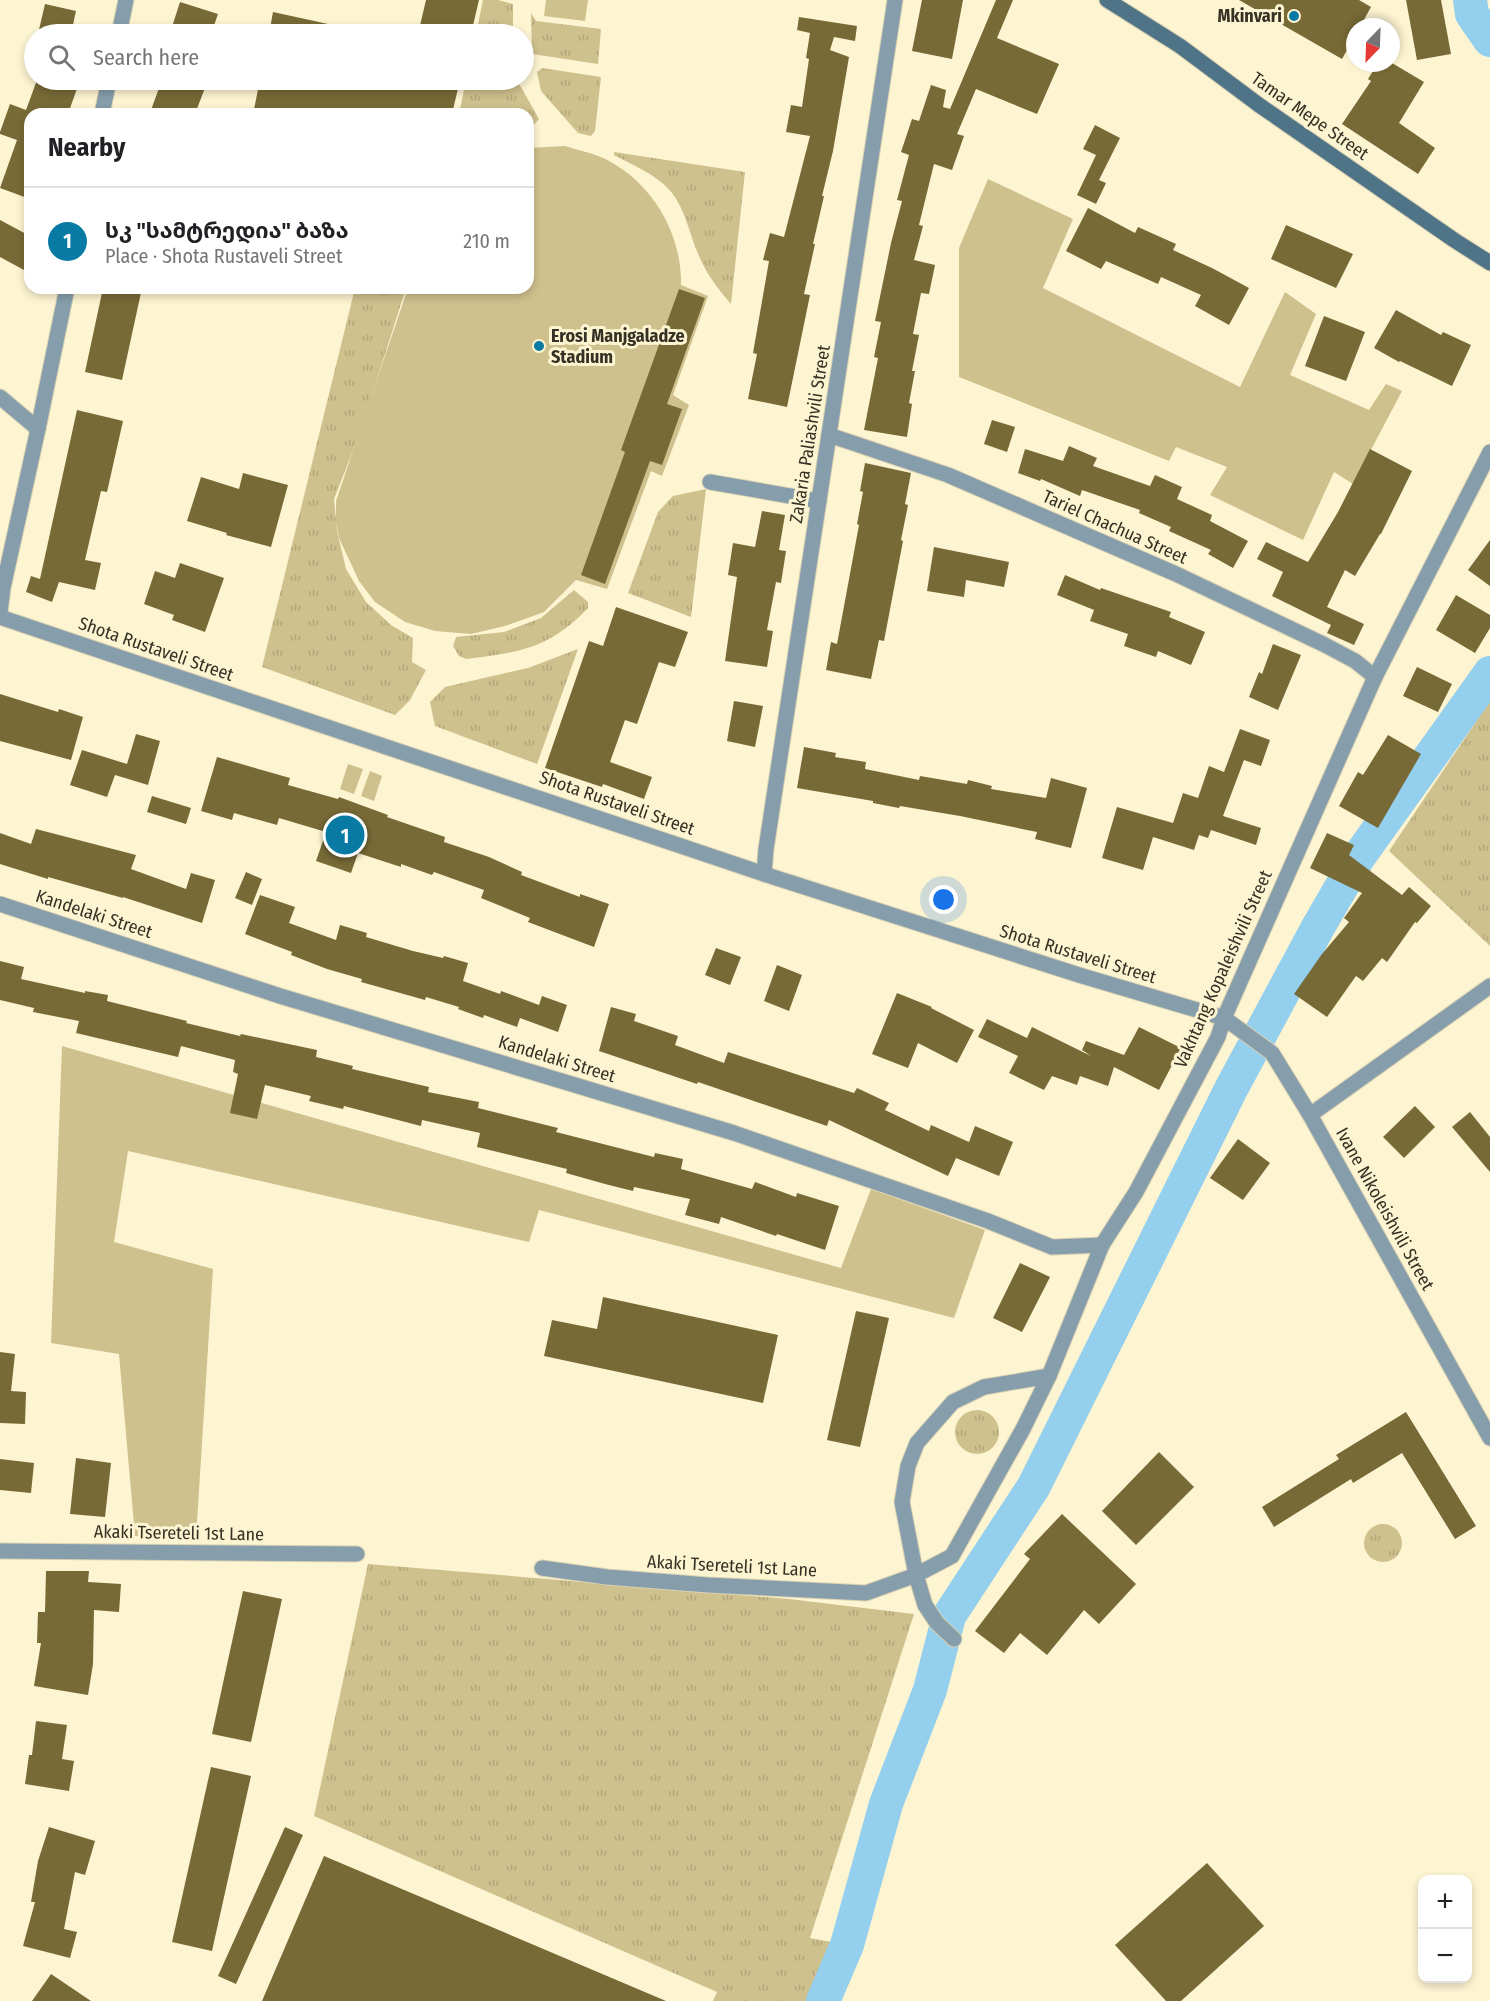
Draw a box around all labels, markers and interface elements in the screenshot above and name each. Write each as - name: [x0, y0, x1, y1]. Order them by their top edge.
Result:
- place label: Mkinvari: [1218, 5, 1282, 27]
- marker: Mkinvari: [1287, 9, 1301, 23]
- north arrow: [1346, 18, 1400, 72]
- search box: [24, 24, 534, 90]
- icon: search: [45, 41, 78, 74]
- text: Search here: [93, 44, 199, 71]
- street label: Tamar Mepe Street: [1247, 67, 1373, 165]
- text: Nearby: [48, 132, 125, 163]
- text: სკ "სამტრედია" ბაზა: [105, 217, 349, 244]
- text: 1: [63, 229, 72, 253]
- text: 210 m: [463, 229, 510, 253]
- text: Place · Shota Rustaveli Street: [105, 244, 343, 268]
- place label: Erosi Manjgaladze Stadium: [551, 325, 685, 368]
- marker: Erosi Manjgaladze Stadium: [532, 339, 546, 353]
- street label: Zakaria Paliashvili Street: [785, 343, 835, 525]
- street label: Tariel Chachua Street: [1039, 485, 1191, 569]
- street label: Shota Rustaveli Street: [76, 612, 237, 686]
- street label: Shota Rustaveli Street: [537, 766, 698, 840]
- pin: 1: [326, 812, 364, 858]
- street label: Vakhtang Kopaleishvili Street: [1169, 867, 1277, 1071]
- street label: Kandelaki Street: [33, 885, 155, 943]
- your location: [929, 885, 958, 914]
- street label: Shota Rustaveli Street: [997, 920, 1159, 988]
- street label: Kandelaki Street: [496, 1031, 618, 1087]
- street label: Ivane Nikoleishvili Street: [1331, 1124, 1439, 1294]
- street label: Akaki Tsereteli 1st Lane: [94, 1521, 264, 1545]
- street label: Akaki Tsereteli 1st Lane: [646, 1551, 818, 1581]
- map controls: [1418, 1875, 1472, 1983]
- button: +: [1418, 1875, 1472, 1929]
- button: −: [1418, 1929, 1472, 1983]

